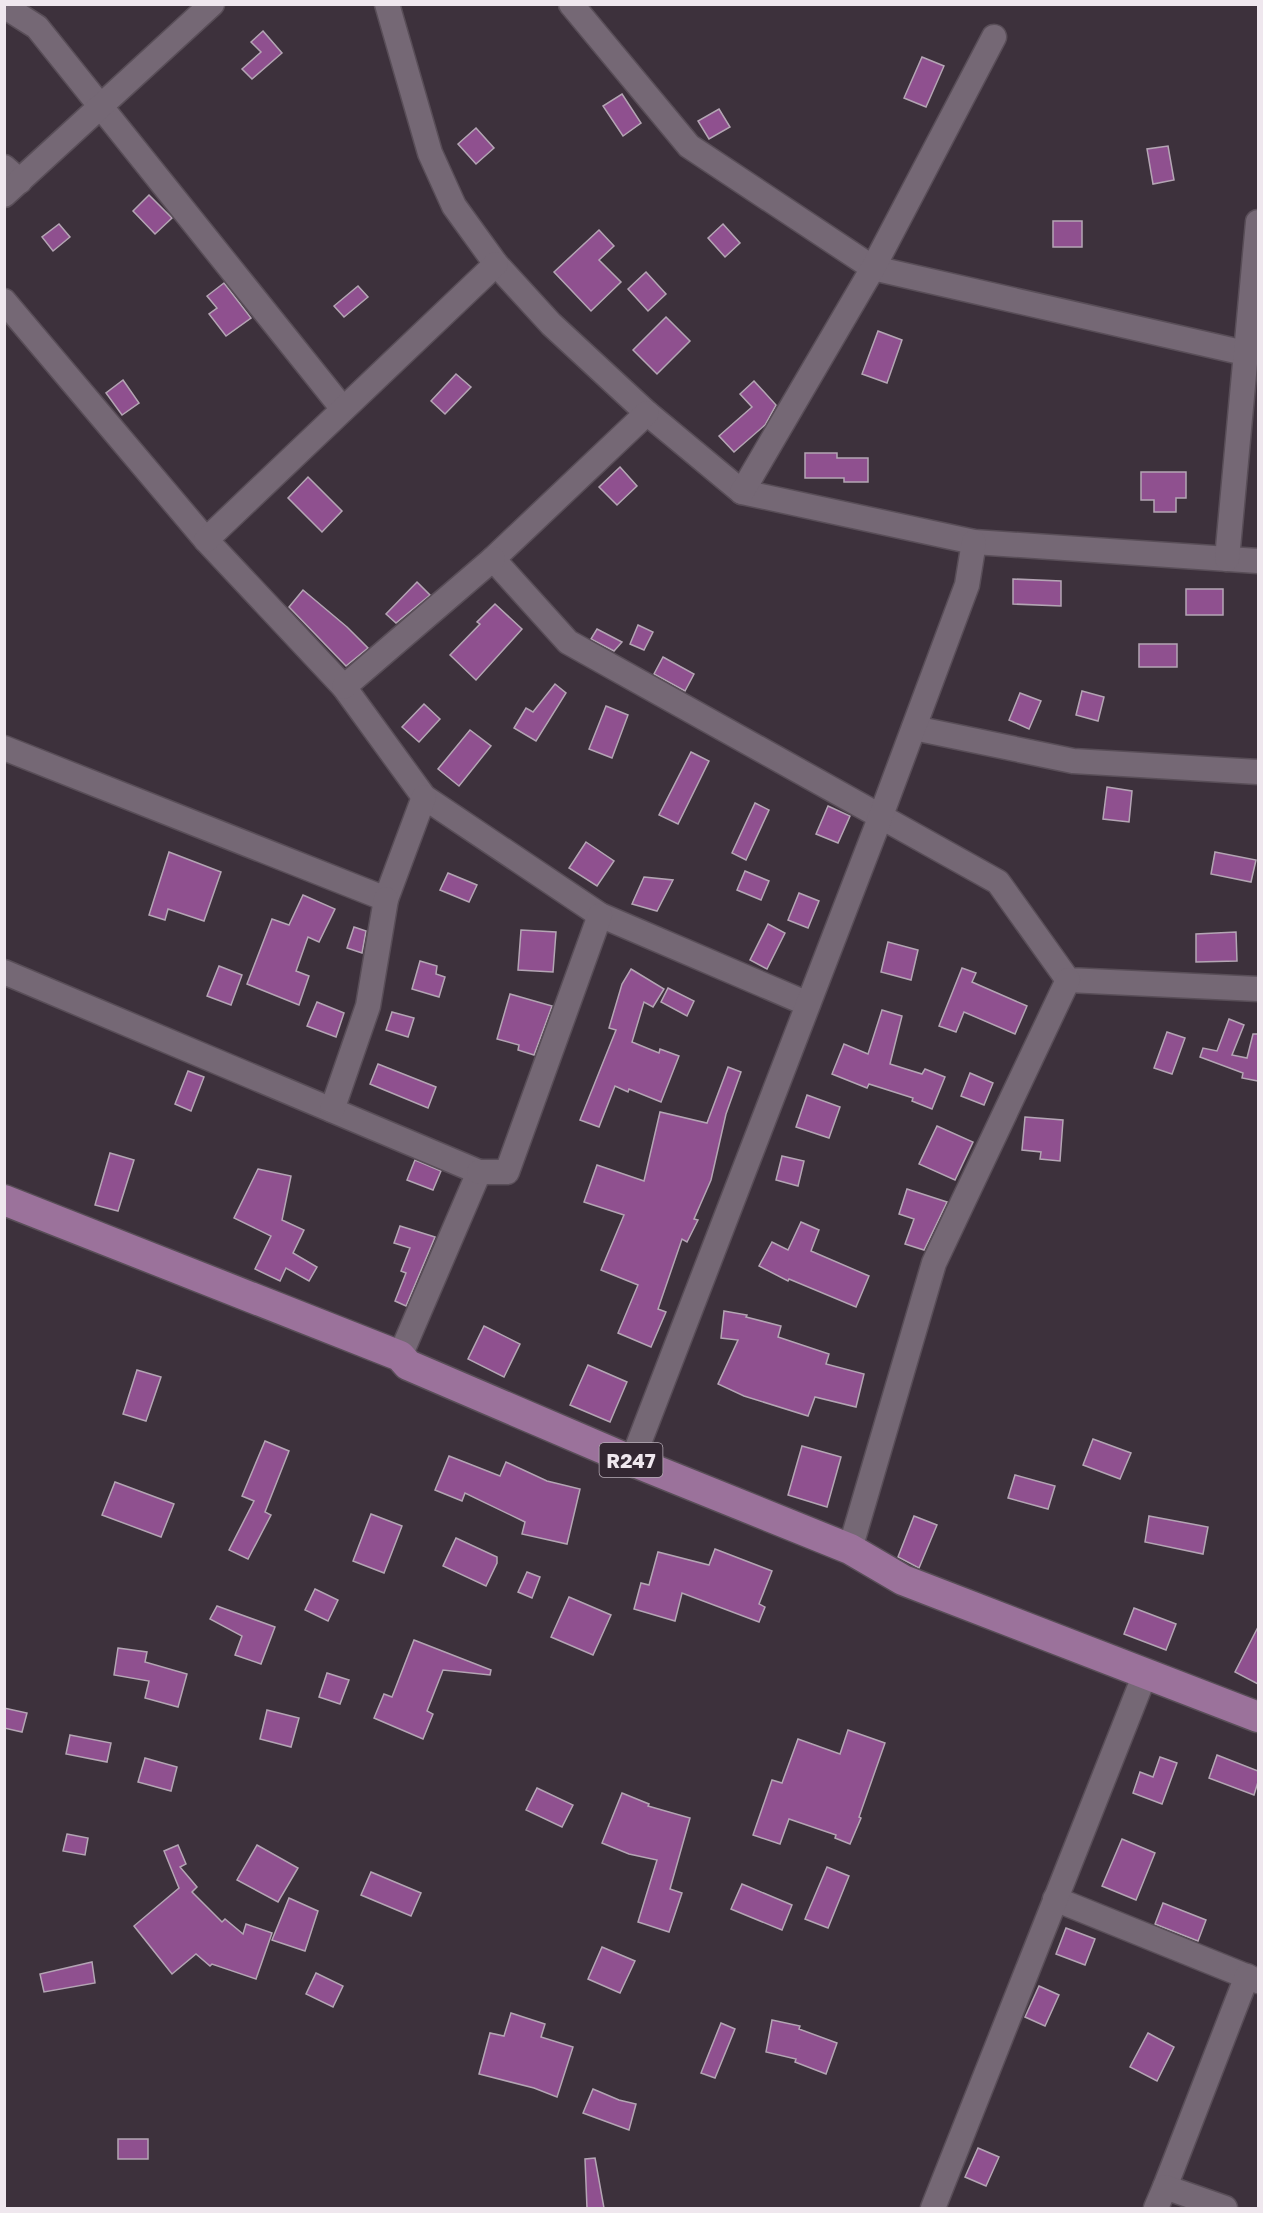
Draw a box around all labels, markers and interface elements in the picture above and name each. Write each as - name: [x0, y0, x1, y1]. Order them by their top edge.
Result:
- road number: R247: [600, 1443, 662, 1477]

